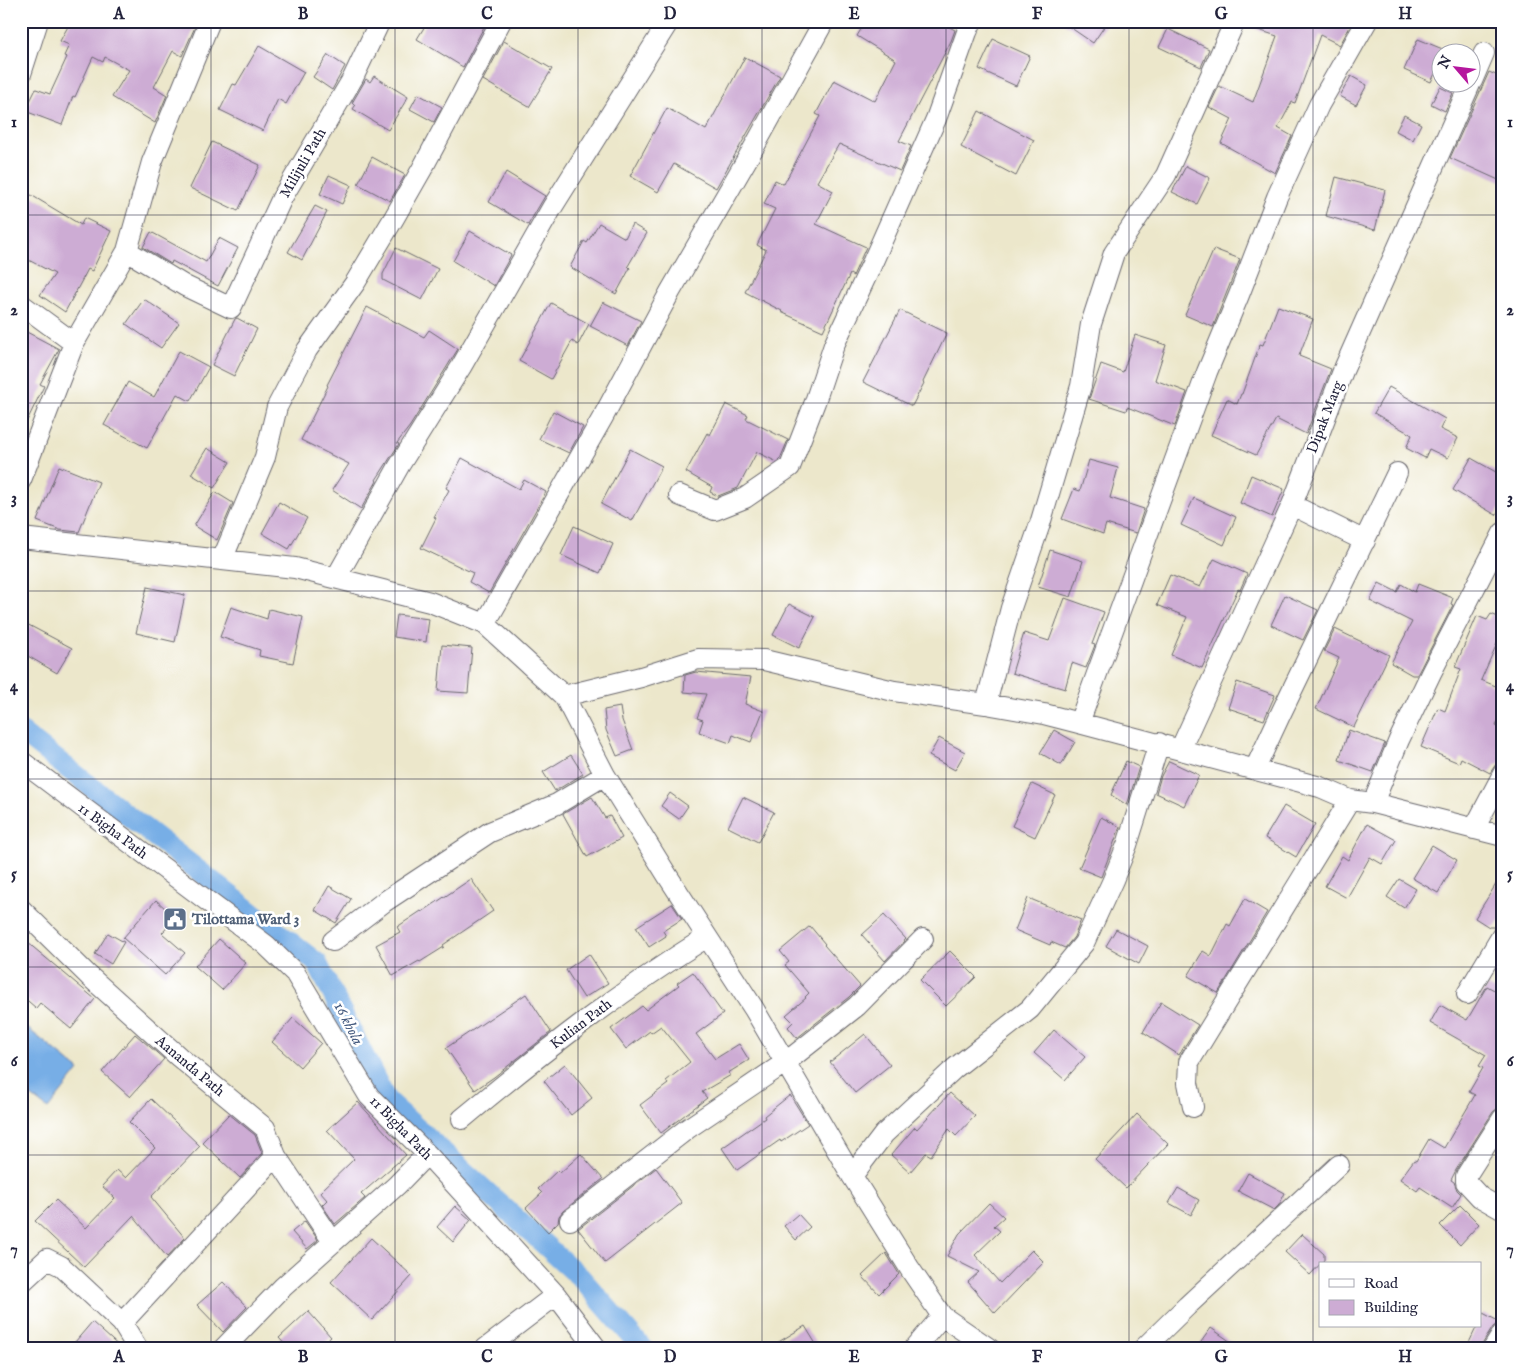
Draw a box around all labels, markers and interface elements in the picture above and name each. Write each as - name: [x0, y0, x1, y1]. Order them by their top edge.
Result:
- text: A: [113, 5, 126, 25]
- text: B: [298, 5, 309, 25]
- text: C: [481, 5, 493, 25]
- text: D: [664, 5, 677, 25]
- text: E: [848, 5, 860, 25]
- text: F: [1032, 5, 1043, 25]
- text: G: [1215, 5, 1228, 25]
- text: H: [1398, 5, 1412, 25]
- north arrow: [1432, 42, 1482, 92]
- text: N: [1434, 53, 1456, 73]
- text: 1: [11, 113, 17, 133]
- text: 1: [1507, 113, 1513, 133]
- street label: Milijuli Path: [275, 125, 331, 201]
- text: 2: [10, 301, 18, 321]
- text: 2: [1506, 301, 1514, 321]
- street label: Dipak Marg: [1302, 377, 1348, 456]
- text: 3: [11, 489, 17, 509]
- text: 3: [1507, 489, 1513, 509]
- text: 4: [10, 677, 19, 697]
- text: 4: [1506, 677, 1515, 697]
- street label: 11 Bigha Path: [74, 799, 152, 863]
- text: 5: [11, 865, 17, 885]
- text: 5: [1507, 865, 1513, 885]
- public building icon: Tilottama Ward 3: [162, 906, 188, 932]
- place label: Tilottama Ward 3: [191, 910, 299, 929]
- street label: Kulian Path: [546, 995, 616, 1053]
- water label: 16 khola: [329, 999, 367, 1049]
- street label: Aananda Path: [151, 1031, 229, 1101]
- text: 6: [11, 1052, 19, 1072]
- text: 6: [1507, 1052, 1515, 1072]
- street label: 11 Bigha Path: [366, 1092, 436, 1164]
- text: 7: [10, 1240, 18, 1260]
- text: 7: [1506, 1240, 1514, 1260]
- legend: [1319, 1262, 1482, 1328]
- text: Road: [1364, 1274, 1399, 1293]
- text: Building: [1364, 1298, 1419, 1317]
- text: A: [113, 1348, 126, 1368]
- text: B: [298, 1348, 309, 1368]
- text: C: [481, 1348, 493, 1368]
- text: D: [664, 1348, 677, 1368]
- text: E: [848, 1348, 860, 1368]
- text: F: [1032, 1348, 1043, 1368]
- text: G: [1215, 1348, 1228, 1368]
- text: H: [1398, 1348, 1412, 1368]

